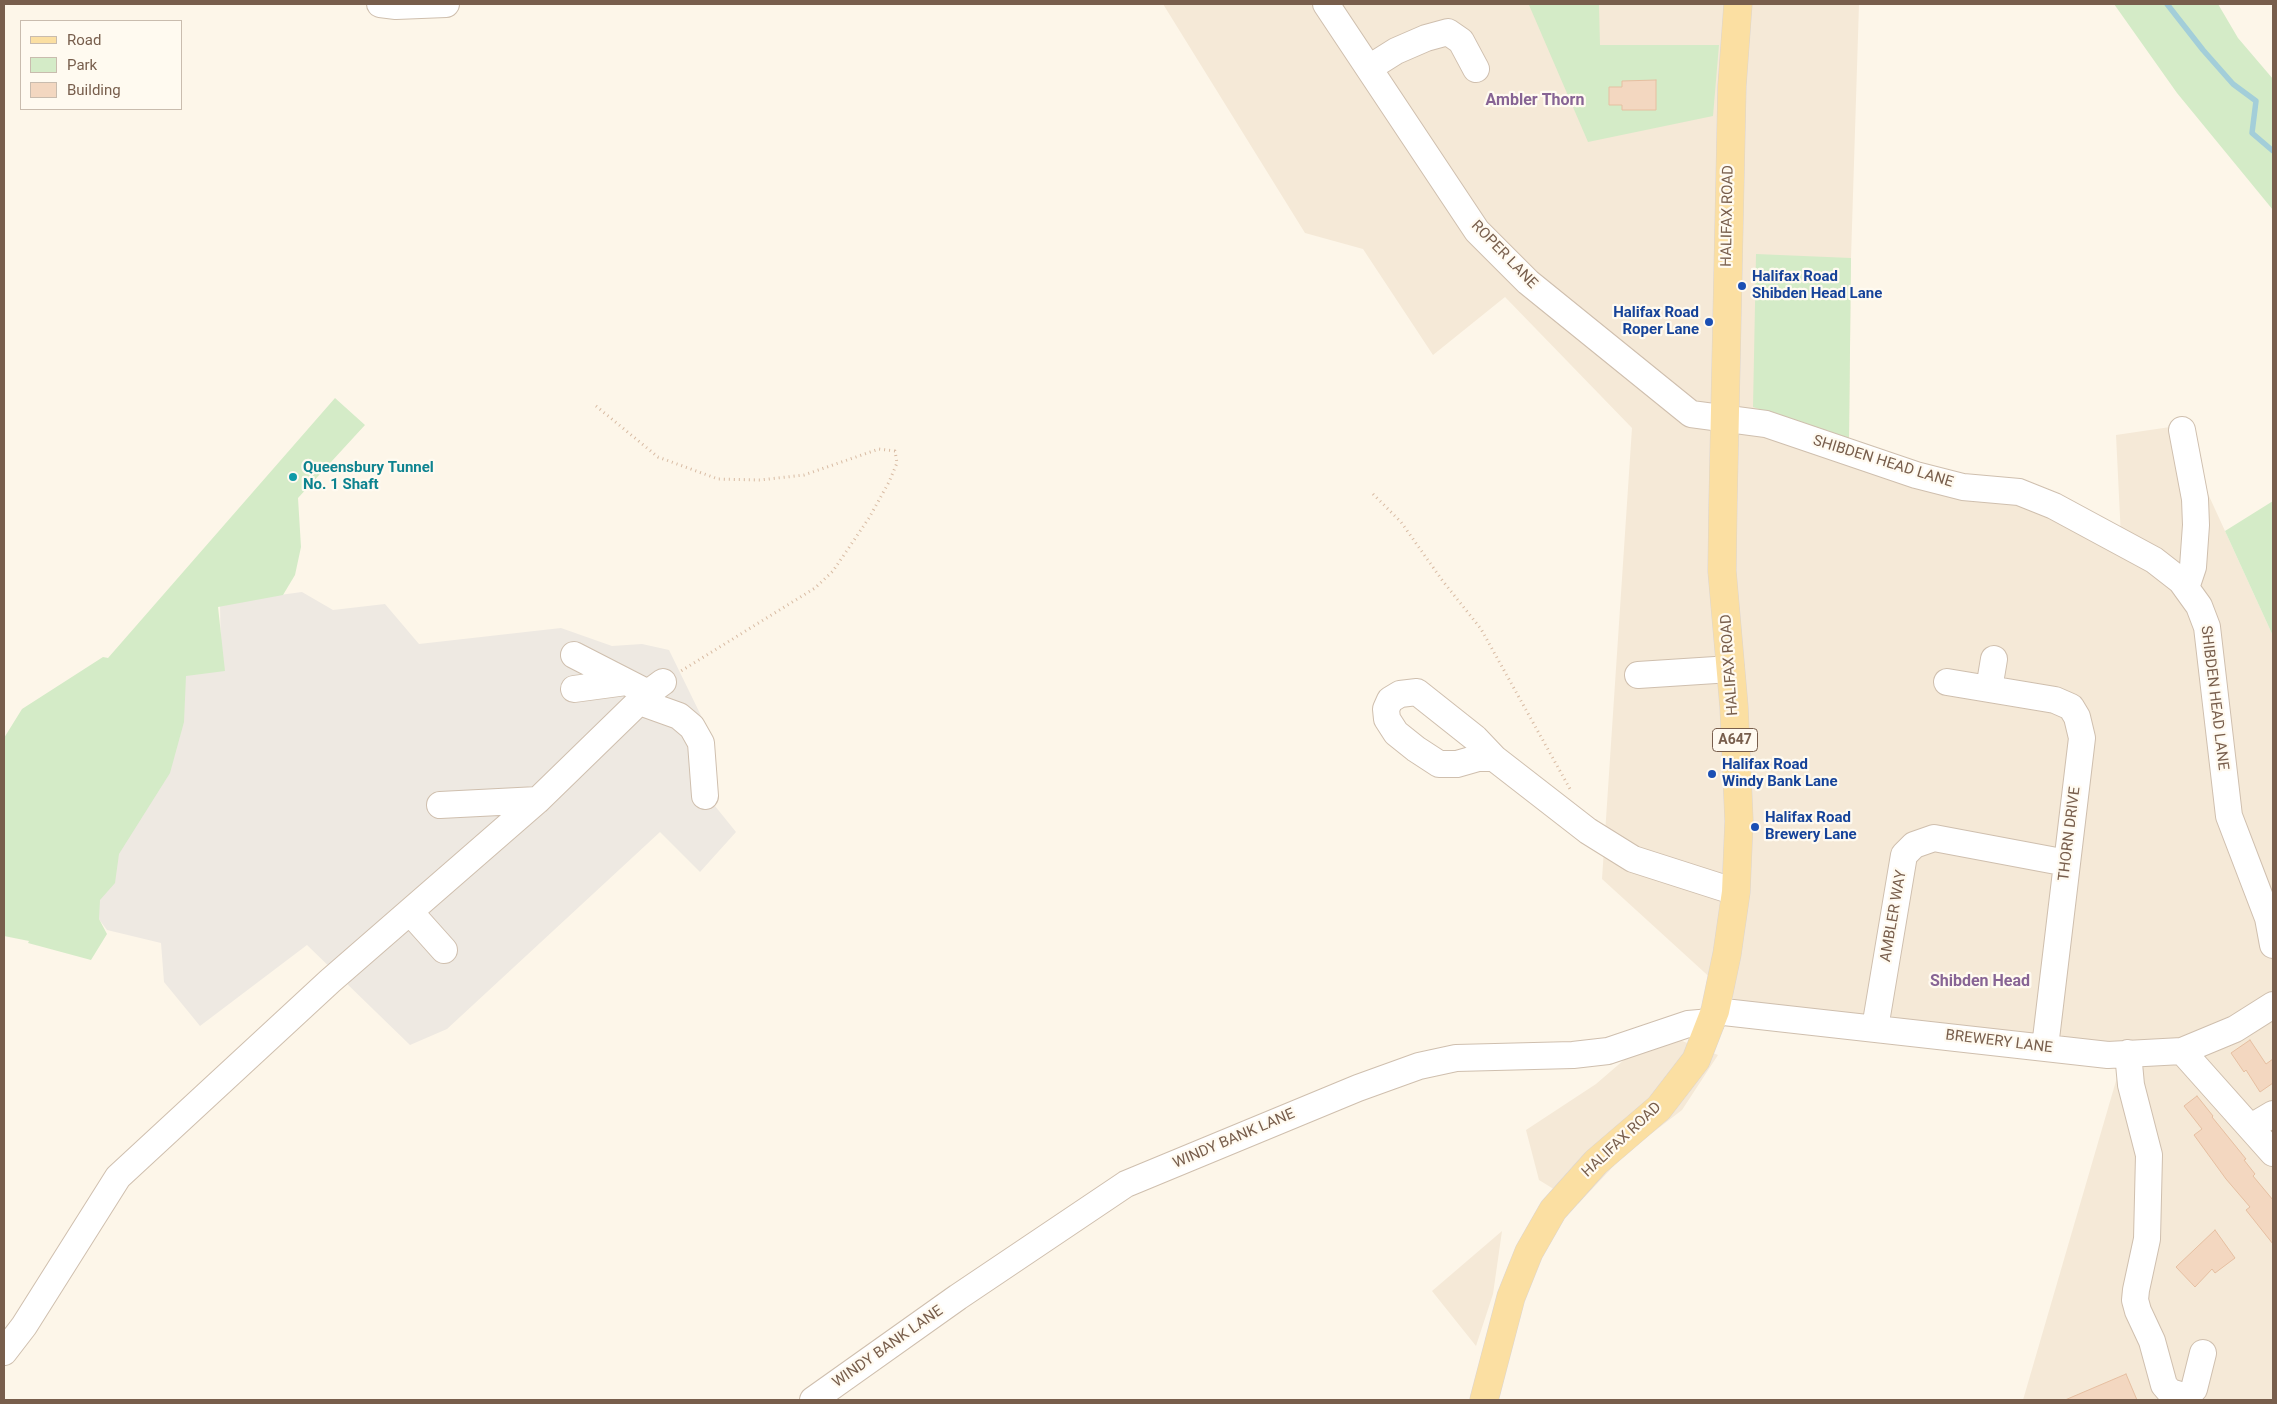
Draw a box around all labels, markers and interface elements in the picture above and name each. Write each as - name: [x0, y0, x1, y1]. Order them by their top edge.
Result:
- legend: [20, 20, 182, 110]
- text: Road: [67, 31, 101, 49]
- text: Park: [67, 56, 97, 74]
- text: Building: [67, 81, 121, 99]
- district label: Ambler Thorn: [1486, 91, 1584, 111]
- street label: HALIFAX ROAD: [1718, 165, 1738, 267]
- street label: ROPER LANE: [1467, 217, 1541, 293]
- place label: Halifax Road Shibden Head Lane: [1752, 268, 1882, 303]
- marker: Halifax Road Shibden Head Lane: [1736, 280, 1748, 292]
- place label: Halifax Road Roper Lane: [1613, 304, 1699, 339]
- marker: Halifax Road Roper Lane: [1703, 316, 1715, 328]
- street label: SHIBDEN HEAD LANE: [1811, 432, 1955, 492]
- place label: Queensbury Tunnel No. 1 Shaft: [303, 459, 434, 494]
- marker: Queensbury Tunnel No. 1 Shaft: [287, 471, 299, 483]
- street label: HALIFAX ROAD: [1717, 614, 1743, 716]
- street label: SHIBDEN HEAD LANE: [2196, 625, 2232, 771]
- road number: A647: [1712, 728, 1758, 752]
- place label: Halifax Road Windy Bank Lane: [1722, 756, 1838, 791]
- marker: Halifax Road Windy Bank Lane: [1706, 768, 1718, 780]
- street label: THORN DRIVE: [2055, 786, 2085, 882]
- place label: Halifax Road Brewery Lane: [1765, 809, 1857, 844]
- marker: Halifax Road Brewery Lane: [1749, 821, 1761, 833]
- street label: AMBLER WAY: [1877, 869, 1911, 963]
- district label: Shibden Head: [1930, 972, 2030, 992]
- street label: BREWERY LANE: [1944, 1026, 2054, 1058]
- street label: HALIFAX ROAD: [1579, 1099, 1665, 1181]
- street label: WINDY BANK LANE: [1170, 1105, 1298, 1173]
- street label: WINDY BANK LANE: [829, 1302, 947, 1392]

